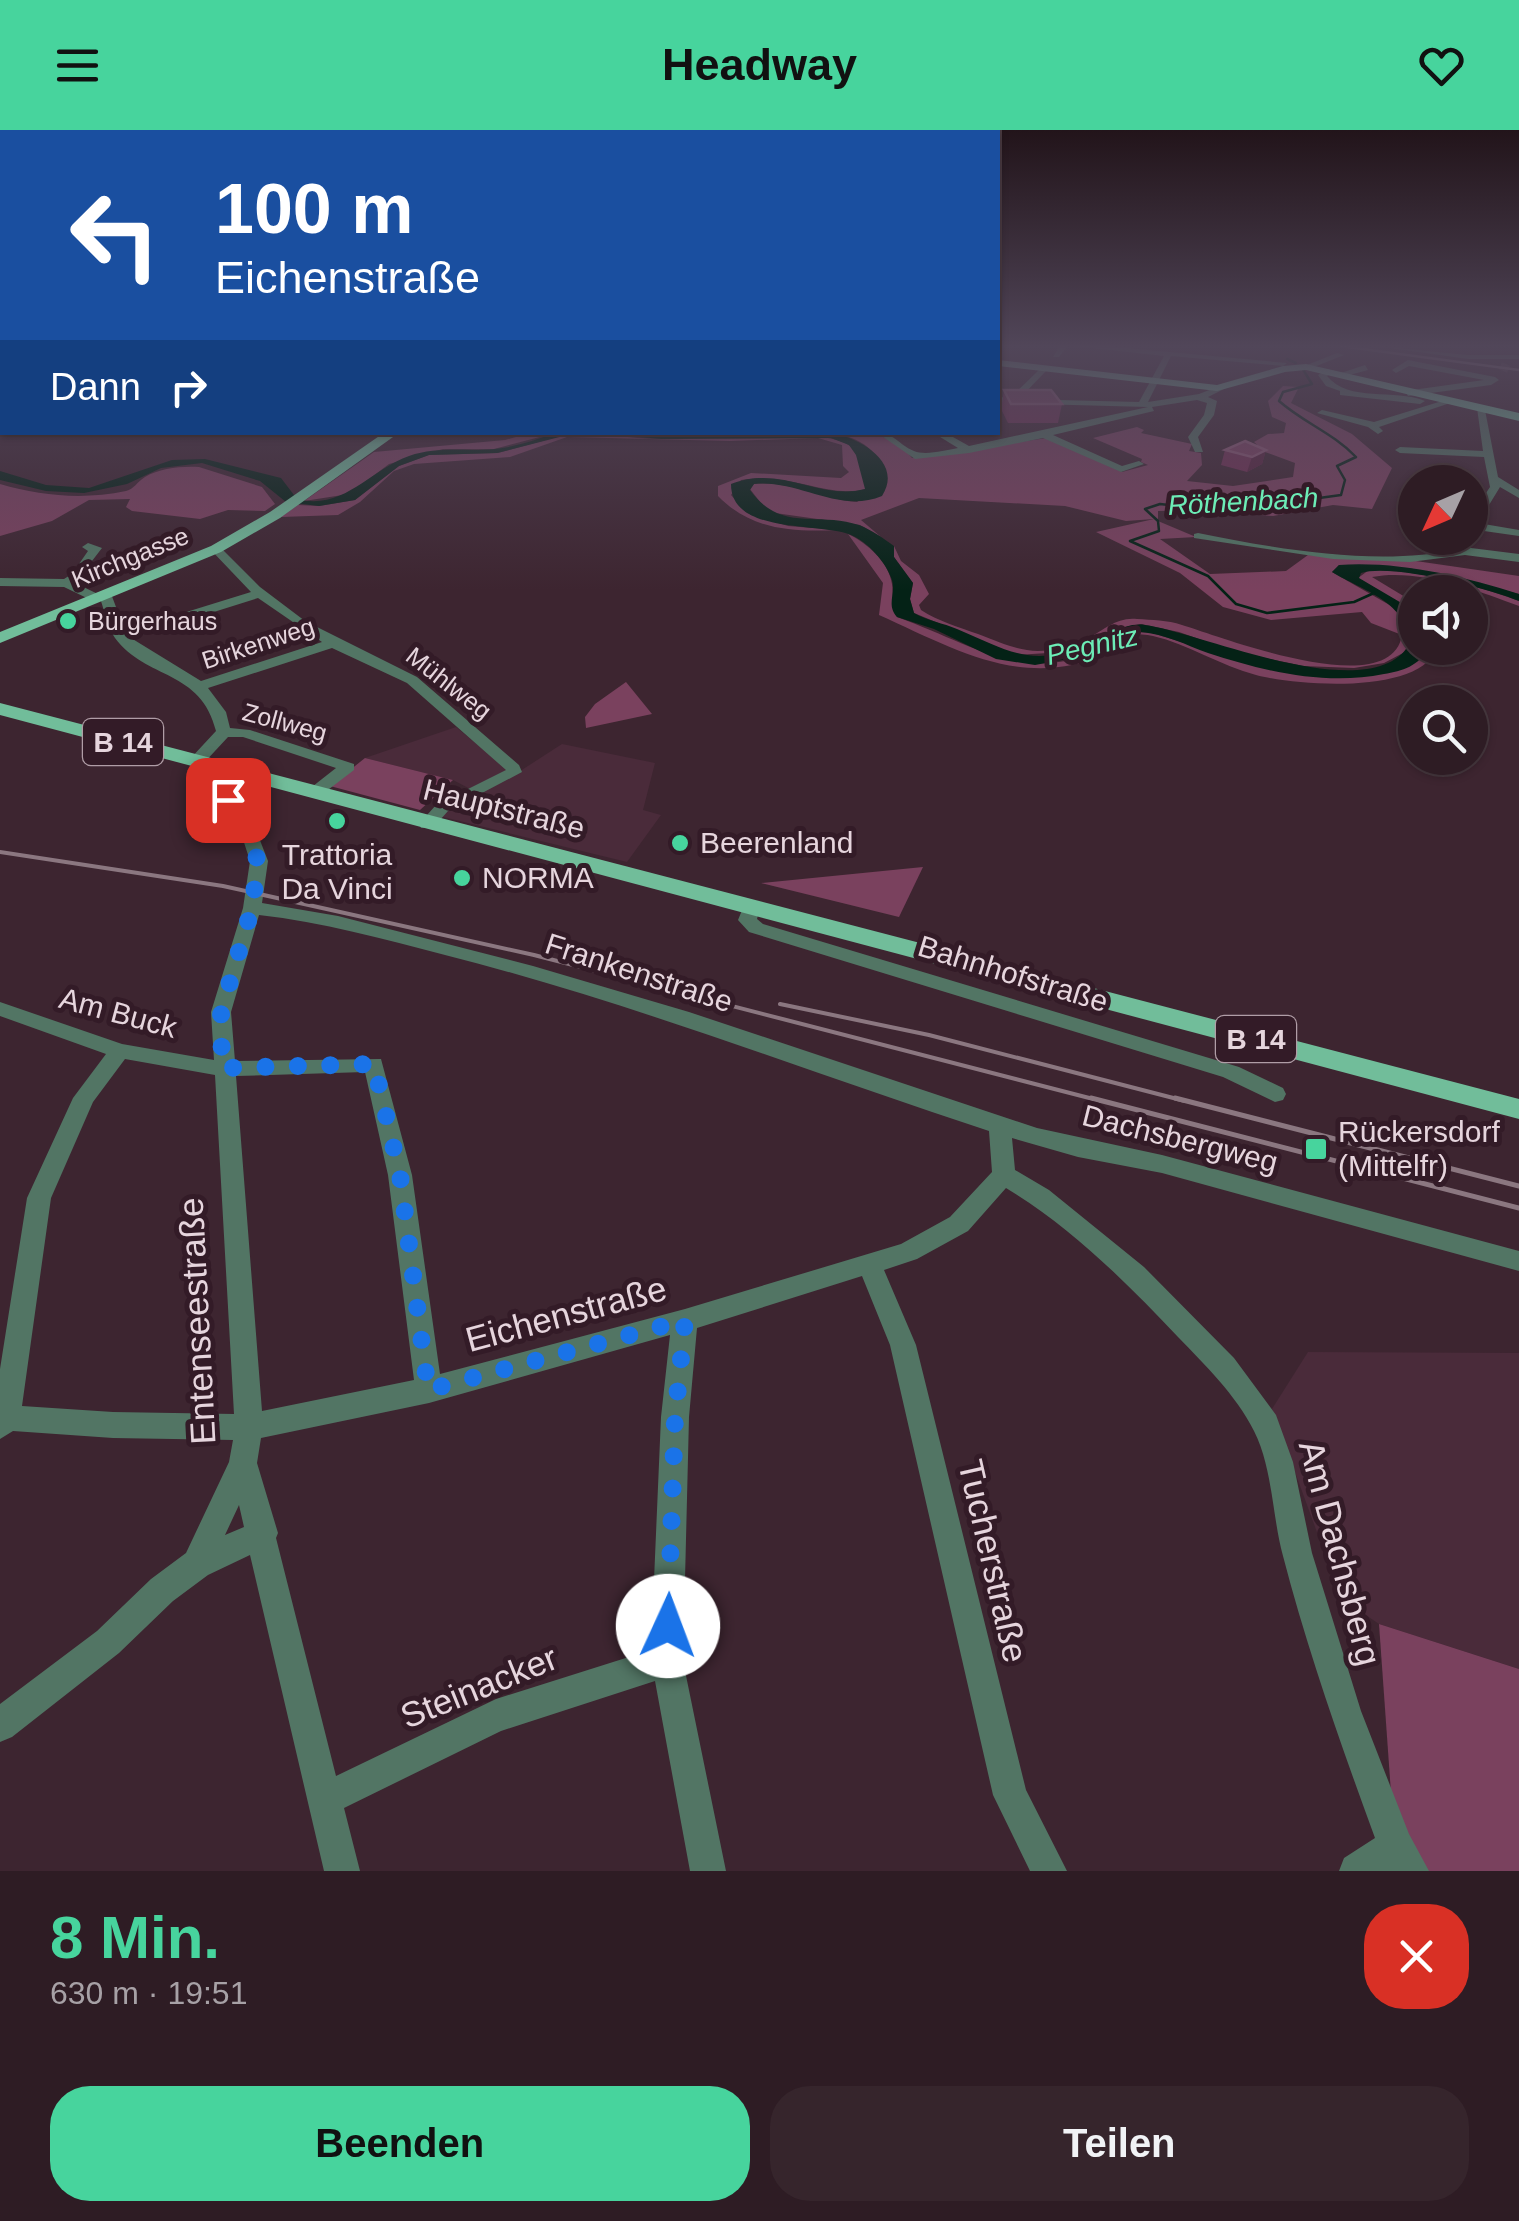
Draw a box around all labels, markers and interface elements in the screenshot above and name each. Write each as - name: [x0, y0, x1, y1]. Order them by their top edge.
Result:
- icon: menu: [50, 38, 105, 93]
- icon: heart: [1414, 38, 1469, 93]
- text: Headway: [662, 39, 857, 90]
- icon: left: [50, 170, 180, 300]
- text: 100 m: [215, 170, 413, 248]
- text: Eichenstraße: [215, 252, 480, 303]
- icon: right: [161, 360, 216, 415]
- text: Dann: [50, 366, 141, 408]
- north arrow: [1398, 465, 1488, 555]
- map controls: [1398, 465, 1488, 775]
- water label: Röthenbach: [1167, 482, 1319, 521]
- street label: Kirchgasse: [67, 521, 193, 593]
- button: sound: [1398, 575, 1488, 665]
- place label: Bürgerhaus: [88, 607, 217, 635]
- marker: Bürgerhaus: [57, 610, 79, 632]
- street label: Birkenweg: [198, 612, 318, 674]
- water label: Pegnitz: [1043, 620, 1141, 671]
- street label: Mühlweg: [401, 641, 497, 725]
- button: search: [1398, 685, 1488, 775]
- street label: Zollweg: [240, 697, 330, 747]
- road number: B 14: [83, 719, 163, 765]
- pin: [186, 758, 271, 843]
- icon: arrive: [201, 773, 256, 828]
- street label: Hauptstraße: [420, 773, 588, 844]
- marker: Trattoria Da Vinci: [326, 810, 348, 832]
- place label: Beerenland: [700, 826, 853, 859]
- marker: Beerenland: [669, 832, 691, 854]
- place label: Trattoria Da Vinci: [281, 838, 393, 905]
- place label: NORMA: [482, 861, 594, 894]
- marker: NORMA: [451, 867, 473, 889]
- street label: Frankenstraße: [541, 927, 737, 1018]
- street label: Bahnhofstraße: [914, 929, 1112, 1018]
- street label: Am Buck: [56, 981, 181, 1044]
- road number: B 14: [1216, 1016, 1296, 1062]
- street label: Dachsbergweg: [1079, 1098, 1281, 1179]
- place label: Rückersdorf (Mittelfr): [1338, 1115, 1500, 1182]
- marker: Rückersdorf (Mittelfr): [1303, 1136, 1329, 1162]
- street label: Entenseestraße: [171, 1197, 222, 1445]
- street label: Eichenstraße: [461, 1268, 671, 1359]
- street label: Am Dachsberg: [1292, 1436, 1389, 1670]
- street label: Tucherstraße: [951, 1456, 1036, 1666]
- position arrow: [616, 1574, 720, 1678]
- street label: Steinacker: [395, 1637, 563, 1736]
- text: 8 Min.: [50, 1904, 220, 1971]
- button: close: [1364, 1904, 1469, 2009]
- text: 630 m · 19:51: [50, 1975, 247, 2011]
- button: Beenden: [50, 2086, 750, 2201]
- button: Teilen: [770, 2086, 1469, 2201]

